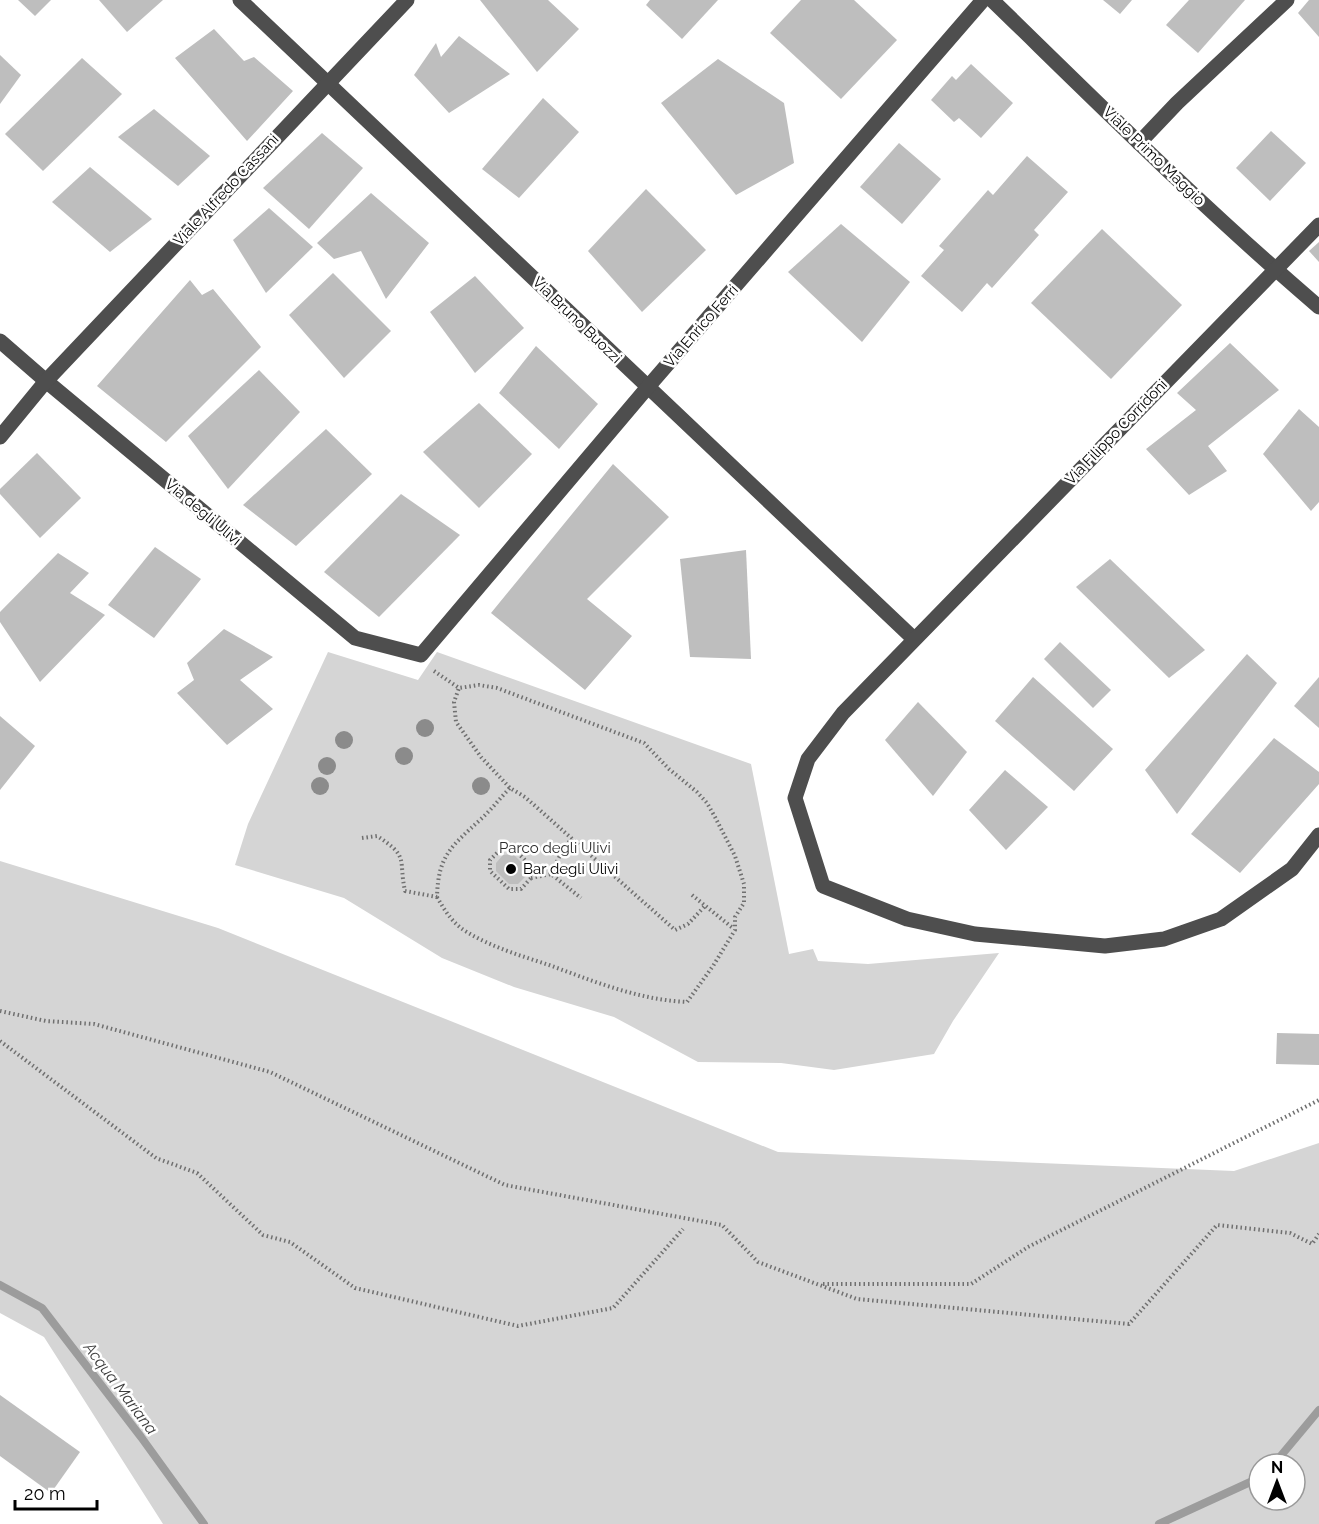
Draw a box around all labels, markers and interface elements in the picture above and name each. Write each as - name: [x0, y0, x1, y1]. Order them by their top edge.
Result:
- street label: Viale Primo Maggio: [1099, 103, 1209, 209]
- street label: Viale Alfredo Cassani: [170, 130, 282, 250]
- street label: Via Bruno Buozzi: [529, 273, 625, 367]
- street label: Via Enrico Ferri: [660, 281, 742, 371]
- street label: Via Filippo Corridoni: [1061, 376, 1171, 488]
- street label: Via degli Ulivi: [161, 475, 245, 549]
- park label: Parco degli Ulivi: [499, 839, 611, 857]
- place label: Bar degli Ulivi: [523, 860, 618, 878]
- marker: Bar degli Ulivi: [504, 862, 518, 876]
- water label: Acqua Mariana: [79, 1338, 162, 1438]
- north arrow: [1247, 1452, 1307, 1512]
- text: N: [1271, 1458, 1283, 1477]
- scale bar: [15, 1473, 98, 1511]
- text: 20 m: [24, 1483, 66, 1504]

